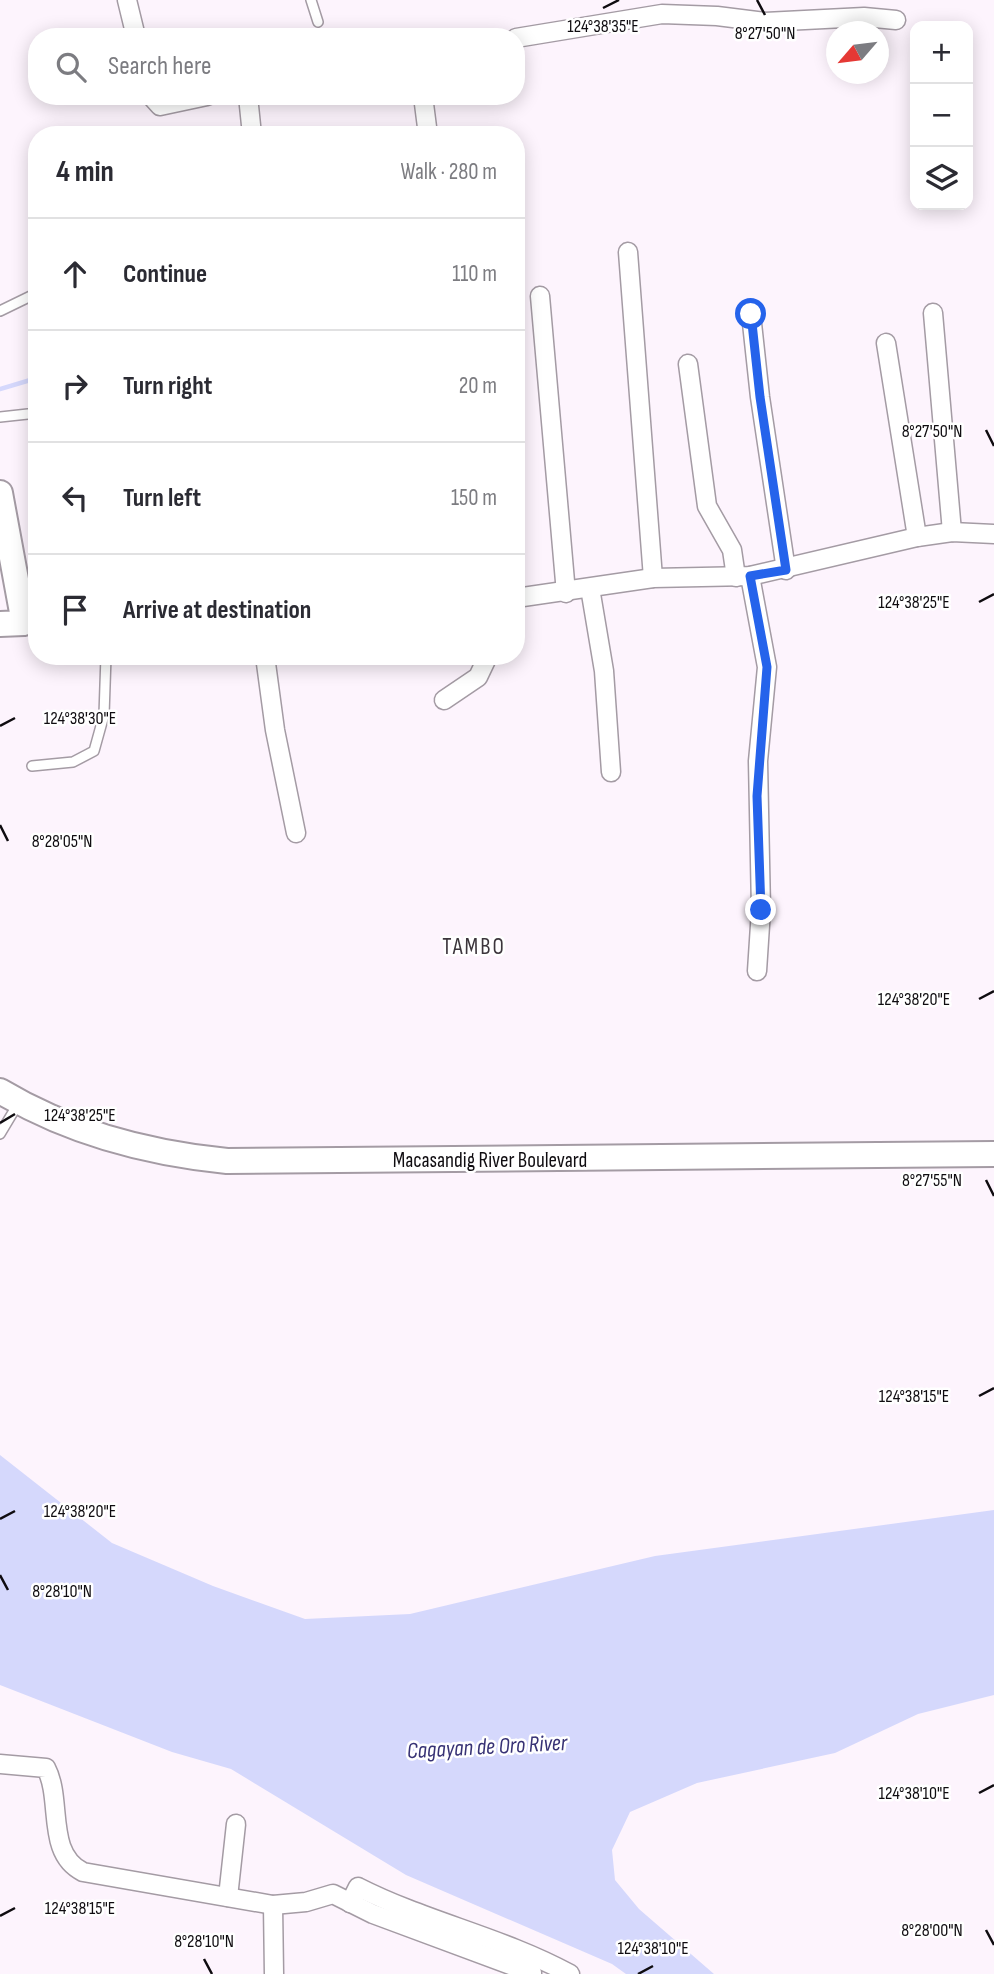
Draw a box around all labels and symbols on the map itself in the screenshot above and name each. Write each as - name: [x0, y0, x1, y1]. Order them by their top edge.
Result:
- text: 124°38'35"E: [567, 16, 639, 37]
- north arrow: [826, 21, 889, 84]
- text: 8°27'50"N: [735, 23, 795, 44]
- route start: [735, 298, 766, 329]
- text: 8°27'50"N: [902, 421, 962, 442]
- text: 124°38'25"E: [878, 592, 950, 613]
- text: 124°38'30"E: [44, 708, 116, 729]
- text: 8°28'05"N: [32, 831, 92, 852]
- route end: [745, 894, 776, 925]
- district label: TAMBO: [442, 933, 506, 961]
- text: 124°38'20"E: [878, 989, 950, 1010]
- text: 124°38'25"E: [44, 1105, 116, 1126]
- street label: Macasandig River Boulevard: [393, 1148, 587, 1173]
- text: 8°27'55"N: [902, 1170, 962, 1191]
- text: 124°38'15"E: [879, 1386, 949, 1407]
- text: 124°38'20"E: [44, 1501, 116, 1522]
- text: 8°28'10"N: [32, 1581, 92, 1602]
- water label: Cagayan de Oro River: [406, 1729, 569, 1765]
- text: 124°38'10"E: [878, 1783, 950, 1804]
- text: 124°38'15"E: [45, 1898, 115, 1919]
- text: 8°28'00"N: [901, 1920, 963, 1941]
- text: 8°28'10"N: [174, 1931, 234, 1952]
- text: 124°38'10"E: [617, 1938, 689, 1959]

